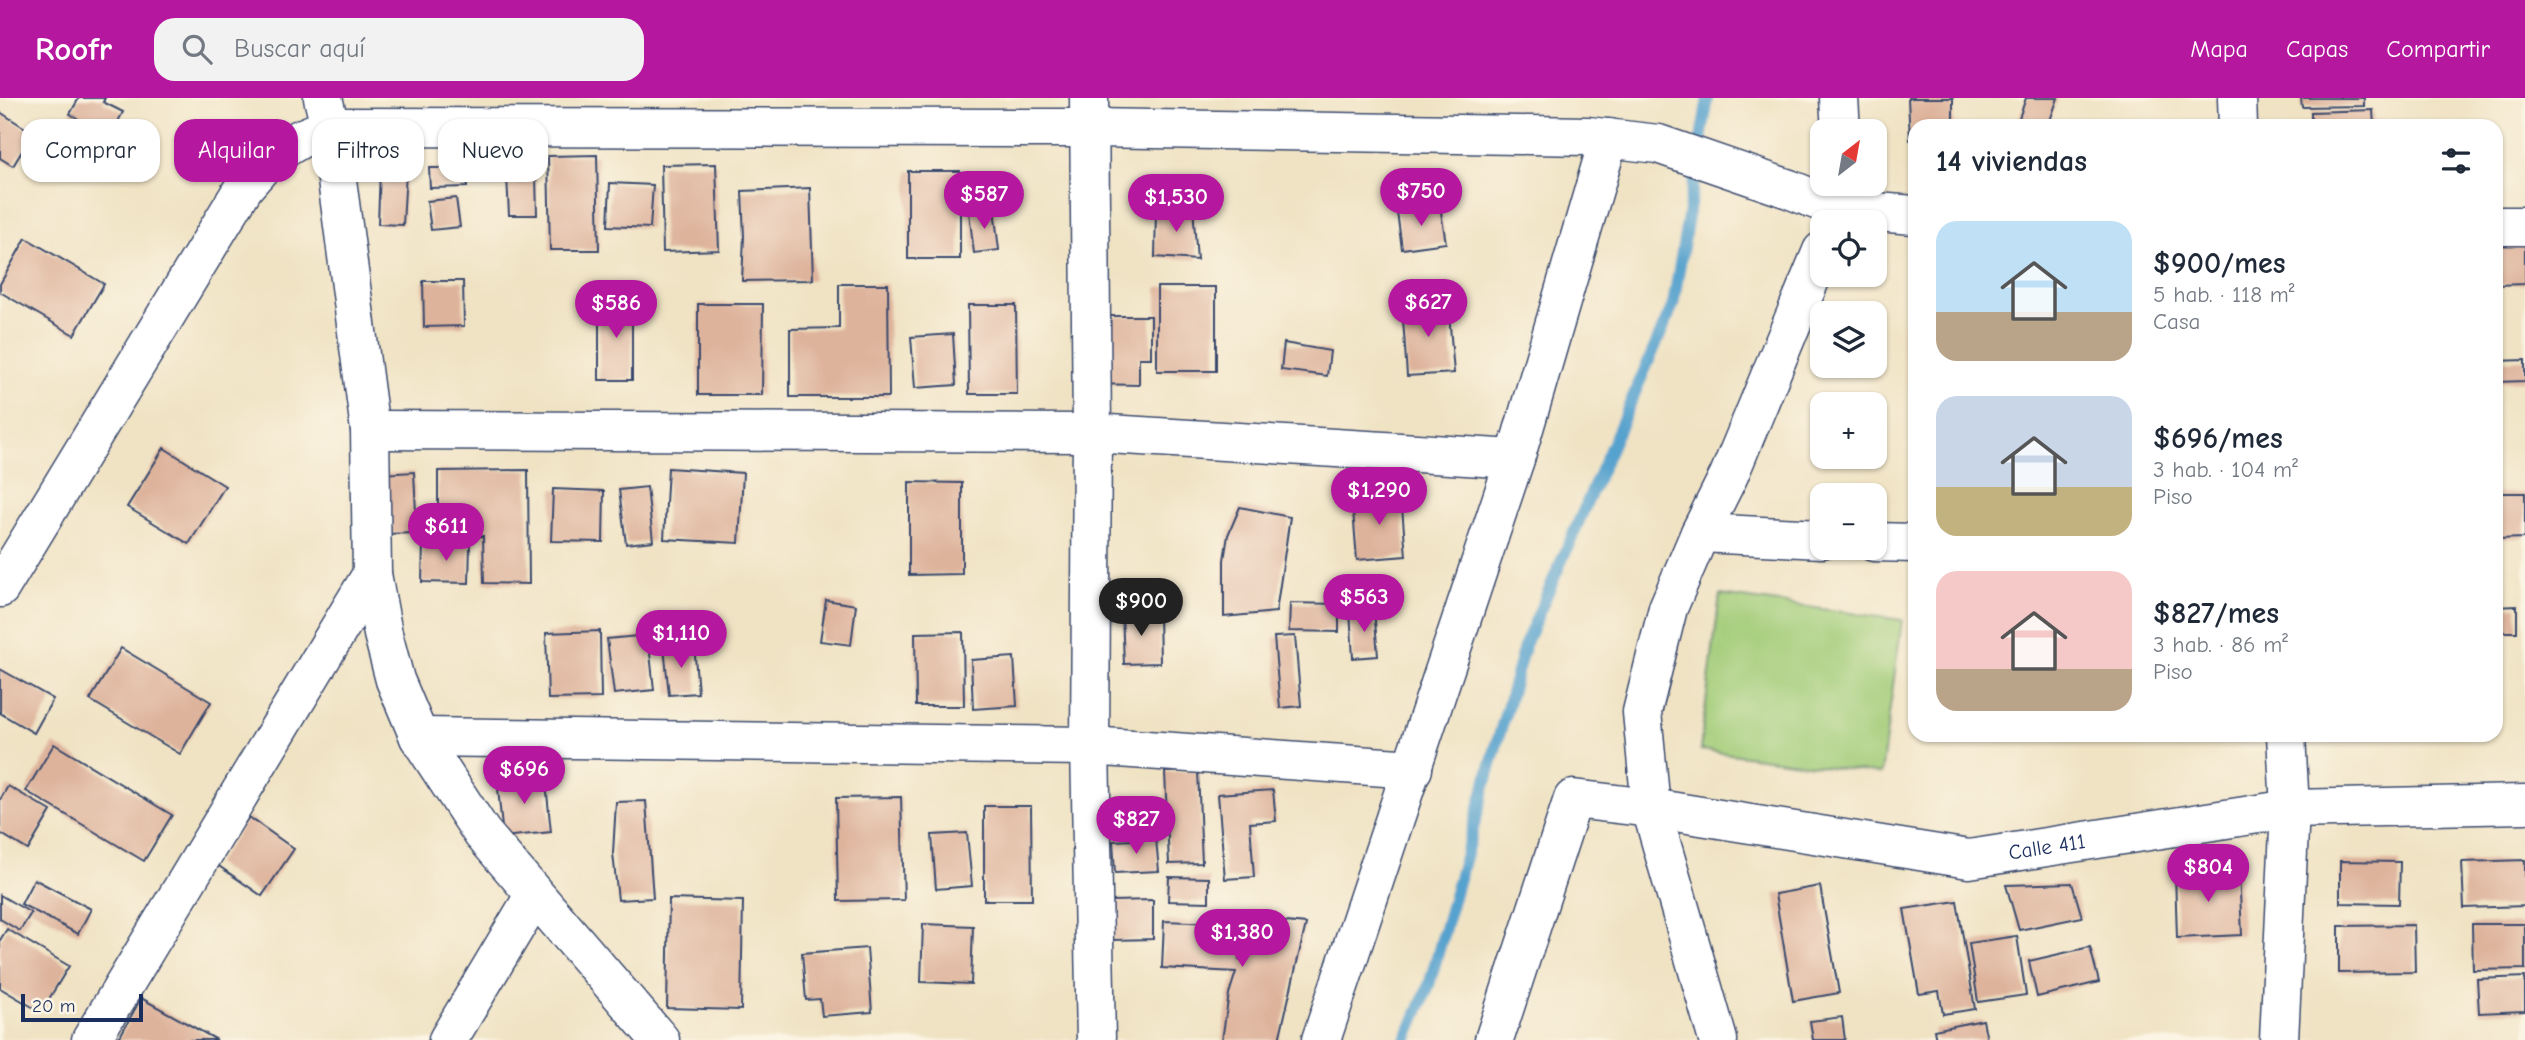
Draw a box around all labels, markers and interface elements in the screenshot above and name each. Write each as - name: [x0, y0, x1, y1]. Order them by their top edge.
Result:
- search box: [154, 18, 644, 81]
- text: Roofr: [35, 30, 112, 68]
- icon: search: [178, 30, 216, 68]
- text: Buscar aquí: [234, 34, 365, 64]
- text: Mapa: [2190, 35, 2248, 63]
- text: Capas: [2286, 35, 2348, 63]
- text: Compartir: [2386, 35, 2490, 63]
- chip: Comprar: [21, 119, 160, 182]
- chip: Alquilar: [174, 119, 298, 182]
- chip: Filtros: [312, 119, 424, 182]
- chip: Nuevo: [438, 119, 548, 182]
- north arrow: [1810, 119, 1886, 196]
- map controls: [1810, 119, 1887, 560]
- icon: filters: [2437, 142, 2475, 180]
- text: 14 viviendas: [1936, 144, 2087, 179]
- pin: $750: [1380, 169, 1462, 228]
- pin: $587: [943, 172, 1025, 231]
- pin: $1,530: [1119, 174, 1233, 234]
- text: $750: [1396, 177, 1446, 204]
- text: $587: [960, 180, 1008, 207]
- text: $1,530: [1144, 183, 1208, 210]
- button: locate: [1810, 210, 1887, 287]
- text: $900/mes: [2153, 246, 2286, 281]
- icon: home: [1992, 249, 2076, 333]
- pin: $586: [575, 280, 657, 340]
- pin: $627: [1387, 280, 1469, 339]
- text: 5 hab. · 118 m²: [2153, 281, 2295, 308]
- text: $627: [1404, 288, 1452, 315]
- text: $586: [591, 289, 641, 316]
- button: layers: [1810, 301, 1887, 378]
- text: Casa: [2153, 308, 2200, 335]
- button: +: [1810, 392, 1887, 469]
- text: $696/mes: [2153, 421, 2283, 456]
- icon: home: [1992, 424, 2076, 508]
- text: 3 hab. · 104 m²: [2153, 456, 2298, 483]
- pin: $1,290: [1322, 468, 1436, 527]
- text: $1,290: [1347, 476, 1411, 503]
- button: −: [1810, 483, 1887, 560]
- text: Piso: [2153, 483, 2193, 510]
- pin: $611: [405, 504, 487, 563]
- text: $611: [424, 512, 468, 539]
- pin: $563: [1323, 574, 1405, 634]
- pin: $900: [1100, 578, 1182, 638]
- text: $563: [1339, 583, 1389, 610]
- text: $900: [1115, 587, 1167, 614]
- text: $827/mes: [2153, 596, 2279, 631]
- icon: home: [1992, 599, 2076, 683]
- pin: $1,110: [624, 610, 738, 670]
- text: $1,110: [652, 619, 710, 646]
- text: 3 hab. · 86 m²: [2153, 631, 2288, 658]
- text: Piso: [2153, 658, 2193, 685]
- pin: $696: [483, 746, 565, 806]
- text: $696: [499, 755, 549, 782]
- pin: $827: [1095, 796, 1177, 856]
- text: $827: [1112, 805, 1160, 832]
- street label: Calle 411: [2007, 829, 2087, 865]
- pin: $804: [2167, 844, 2249, 904]
- text: $804: [2183, 853, 2233, 880]
- pin: $1,380: [1185, 910, 1299, 969]
- text: $1,380: [1210, 918, 1274, 945]
- scale bar: [21, 991, 144, 1023]
- text: 20 m: [32, 995, 76, 1017]

